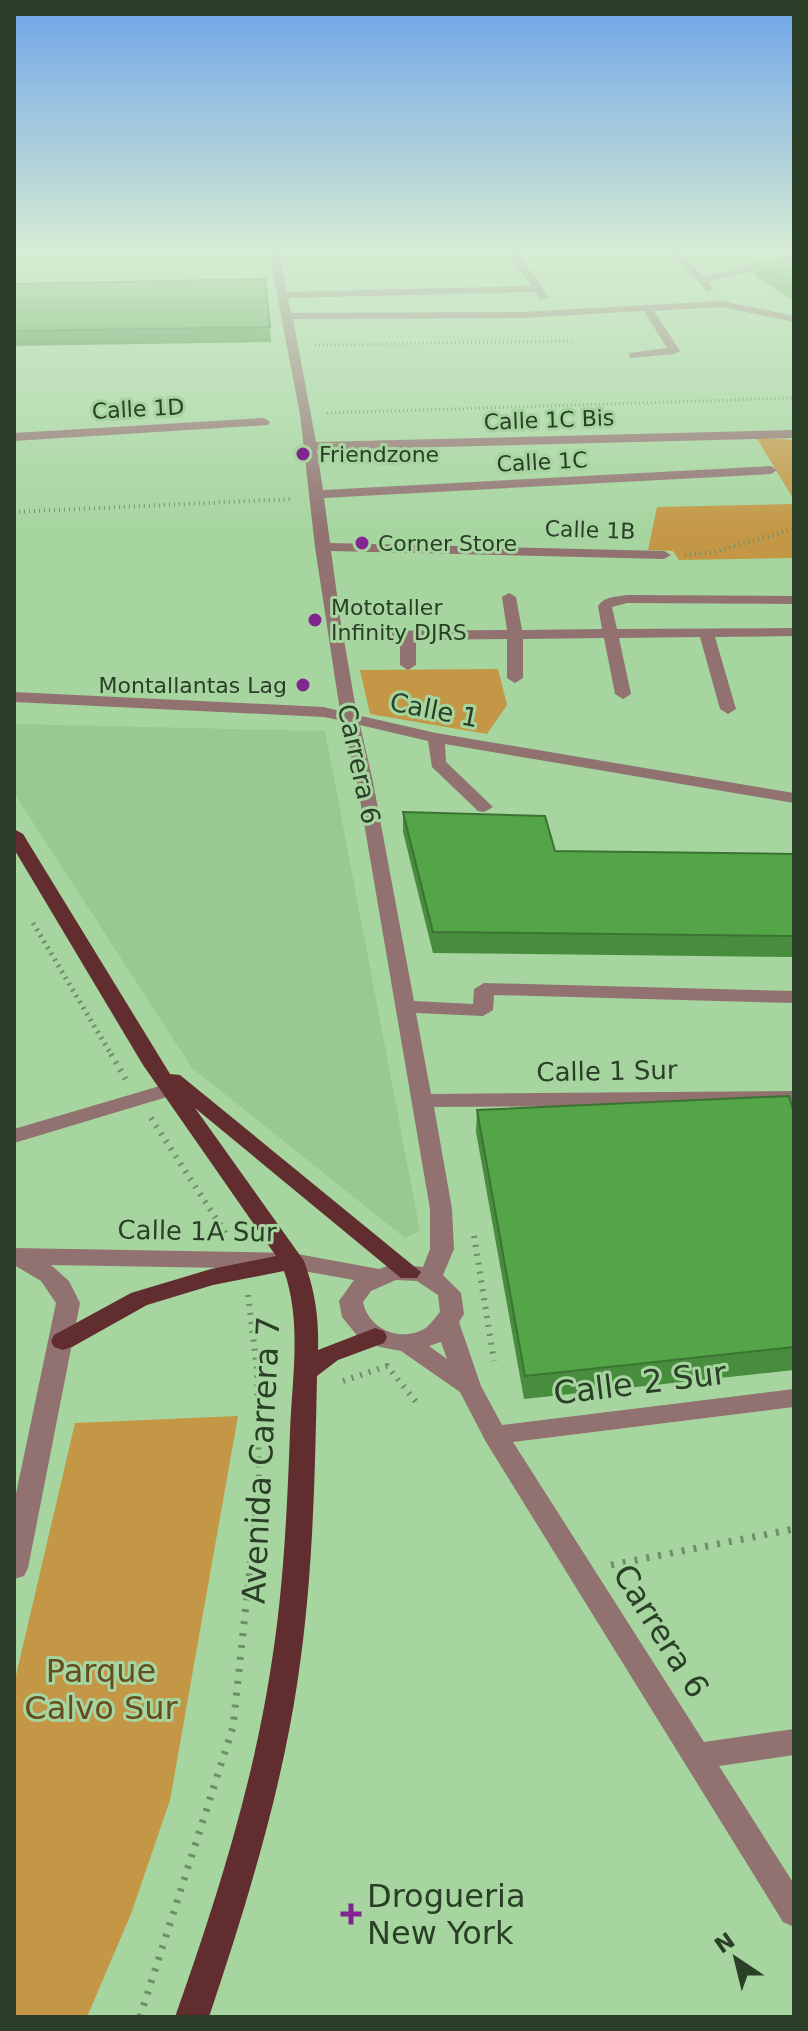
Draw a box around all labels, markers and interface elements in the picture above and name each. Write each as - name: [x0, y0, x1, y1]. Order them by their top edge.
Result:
- street label: Calle 1D: [91, 394, 185, 424]
- street label: Calle 1C Bis: [483, 405, 615, 435]
- place label: Friendzone: [319, 442, 439, 467]
- marker: Friendzone: [294, 445, 312, 463]
- street label: Calle 1C: [496, 447, 588, 477]
- street label: Calle 1B: [544, 516, 636, 544]
- place label: Corner Store: [378, 531, 517, 556]
- marker: Corner Store: [353, 534, 371, 552]
- place label: Mototaller Infinity DJRS: [331, 595, 467, 645]
- marker: Mototaller Infinity DJRS: [306, 611, 324, 629]
- place label: Montallantas Lag: [99, 673, 287, 698]
- marker: Montallantas Lag: [294, 676, 312, 694]
- street label: Calle 1: [387, 687, 481, 733]
- street label: Carrera 6: [332, 701, 386, 827]
- street label: Calle 1 Sur: [536, 1055, 678, 1087]
- street label: Calle 1A Sur: [117, 1215, 277, 1247]
- street label: Avenida Carrera 7: [234, 1315, 288, 1605]
- street label: Calle 2 Sur: [551, 1353, 729, 1412]
- street label: Carrera 6: [605, 1557, 717, 1705]
- park label: Parque Calvo Sur: [24, 1652, 178, 1727]
- place label: Drogueria New York: [367, 1877, 526, 1952]
- marker: Drogueria New York: [342, 1905, 360, 1923]
- north arrow: [696, 1919, 776, 1999]
- text: N: [710, 1928, 740, 1959]

